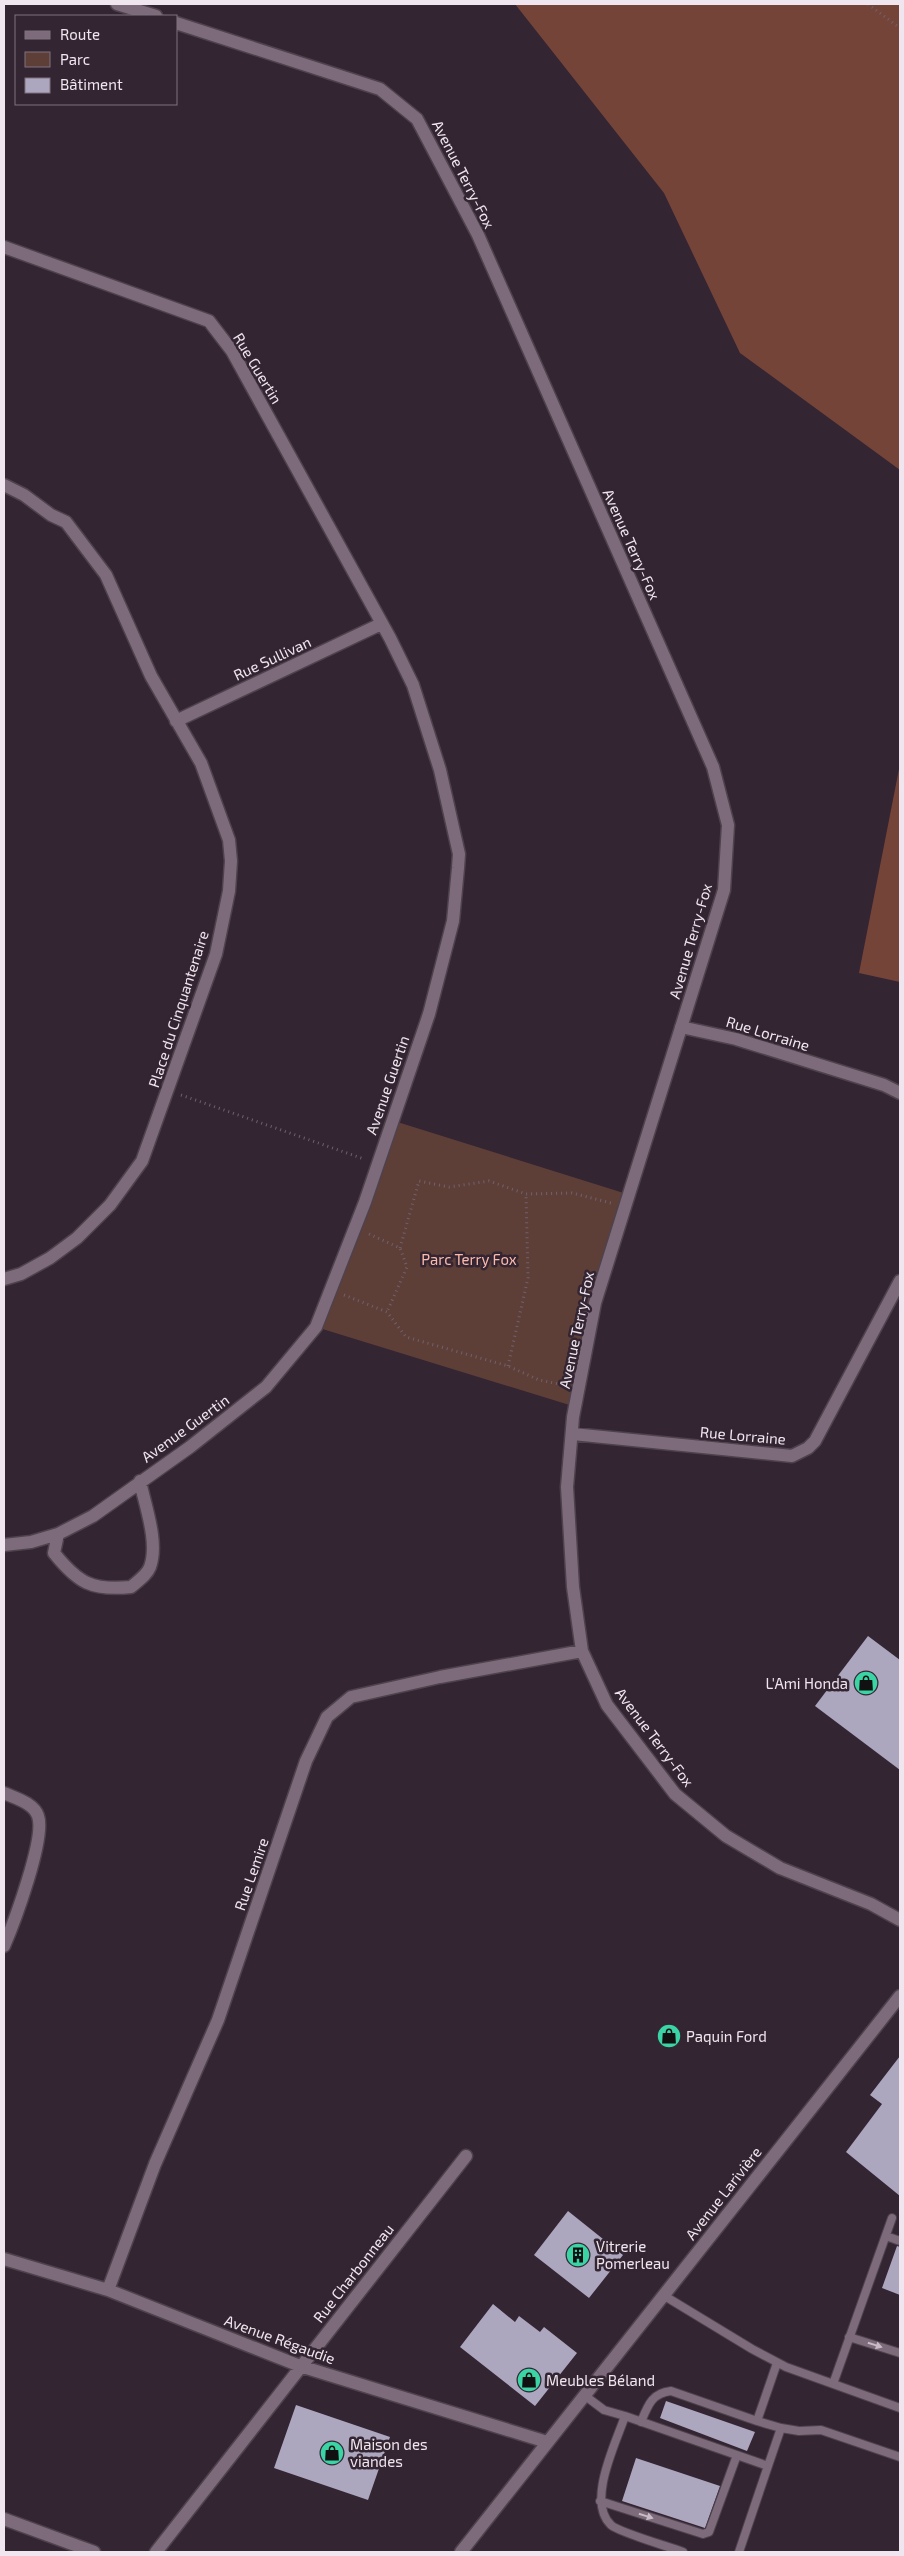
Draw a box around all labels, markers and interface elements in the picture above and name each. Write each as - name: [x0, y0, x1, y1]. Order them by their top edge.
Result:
- legend: [15, 15, 178, 105]
- text: Route: [60, 25, 100, 43]
- text: Parc: [60, 50, 90, 68]
- text: Bâtiment: [60, 75, 123, 93]
- street label: Avenue Terry-Fox: [429, 117, 499, 231]
- street label: Rue Guertin: [230, 329, 286, 407]
- street label: Avenue Terry-Fox: [600, 486, 664, 602]
- street label: Rue Sullivan: [230, 632, 314, 684]
- street label: Avenue Terry-Fox: [665, 881, 715, 1001]
- street label: Place du Cinquantenaire: [144, 928, 212, 1090]
- street label: Rue Lorraine: [724, 1012, 812, 1054]
- street label: Avenue Guertin: [362, 1033, 412, 1137]
- park label: Parc Terry Fox: [421, 1250, 517, 1268]
- street label: Avenue Terry-Fox: [555, 1270, 597, 1390]
- street label: Avenue Guertin: [138, 1390, 232, 1466]
- street label: Rue Lorraine: [699, 1422, 787, 1448]
- shop icon: L'Ami Honda: [853, 1670, 879, 1696]
- place label: L'Ami Honda: [765, 1674, 848, 1692]
- street label: Avenue Terry-Fox: [612, 1684, 698, 1790]
- street label: Rue Lemire: [230, 1835, 272, 1913]
- shop icon: Paquin Ford: [656, 2023, 682, 2049]
- place label: Paquin Ford: [686, 2027, 767, 2045]
- street label: Avenue Larivière: [681, 2143, 765, 2243]
- street label: Rue Charbonneau: [309, 2220, 397, 2326]
- place label: Vitrerie Pomerleau: [596, 2237, 670, 2272]
- building icon: Vitrerie Pomerleau: [565, 2242, 591, 2268]
- street label: Avenue Régaudie: [222, 2311, 338, 2367]
- one-way arrow: [868, 2341, 883, 2349]
- shop icon: Meubles Béland: [516, 2367, 542, 2393]
- place label: Meubles Béland: [546, 2371, 655, 2389]
- place label: Maison des viandes: [350, 2435, 428, 2470]
- shop icon: Maison des viandes: [319, 2440, 345, 2466]
- one-way arrow: [639, 2513, 654, 2520]

